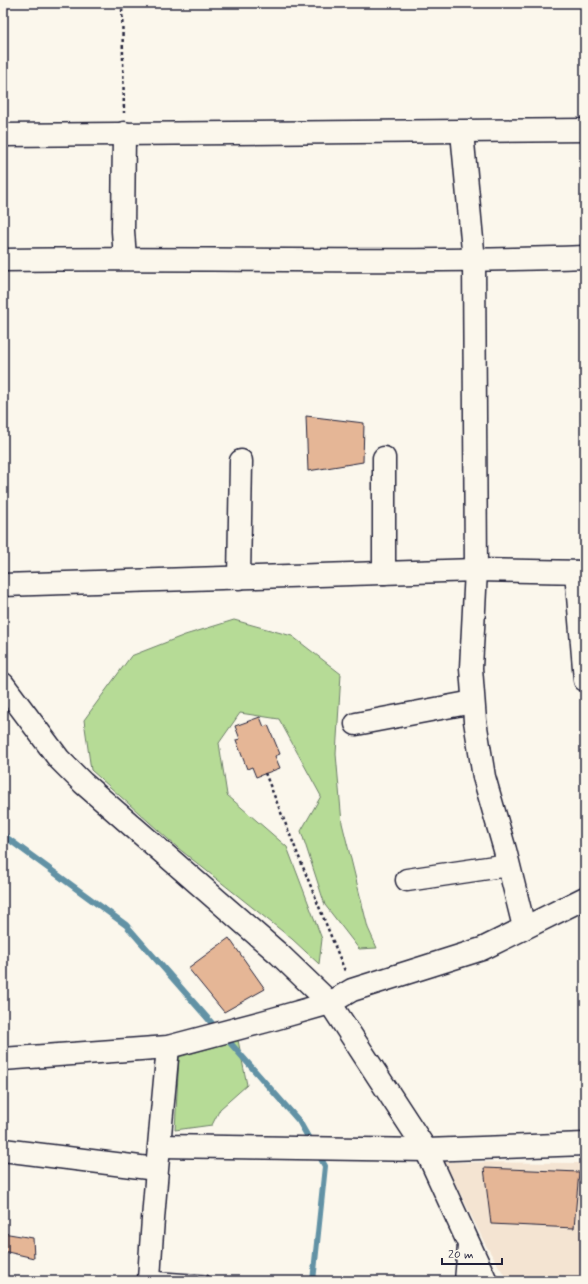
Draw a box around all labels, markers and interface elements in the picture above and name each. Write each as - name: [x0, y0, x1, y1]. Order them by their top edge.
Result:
- scale bar: [442, 1240, 502, 1266]
- text: 20 m: [448, 1247, 474, 1263]

